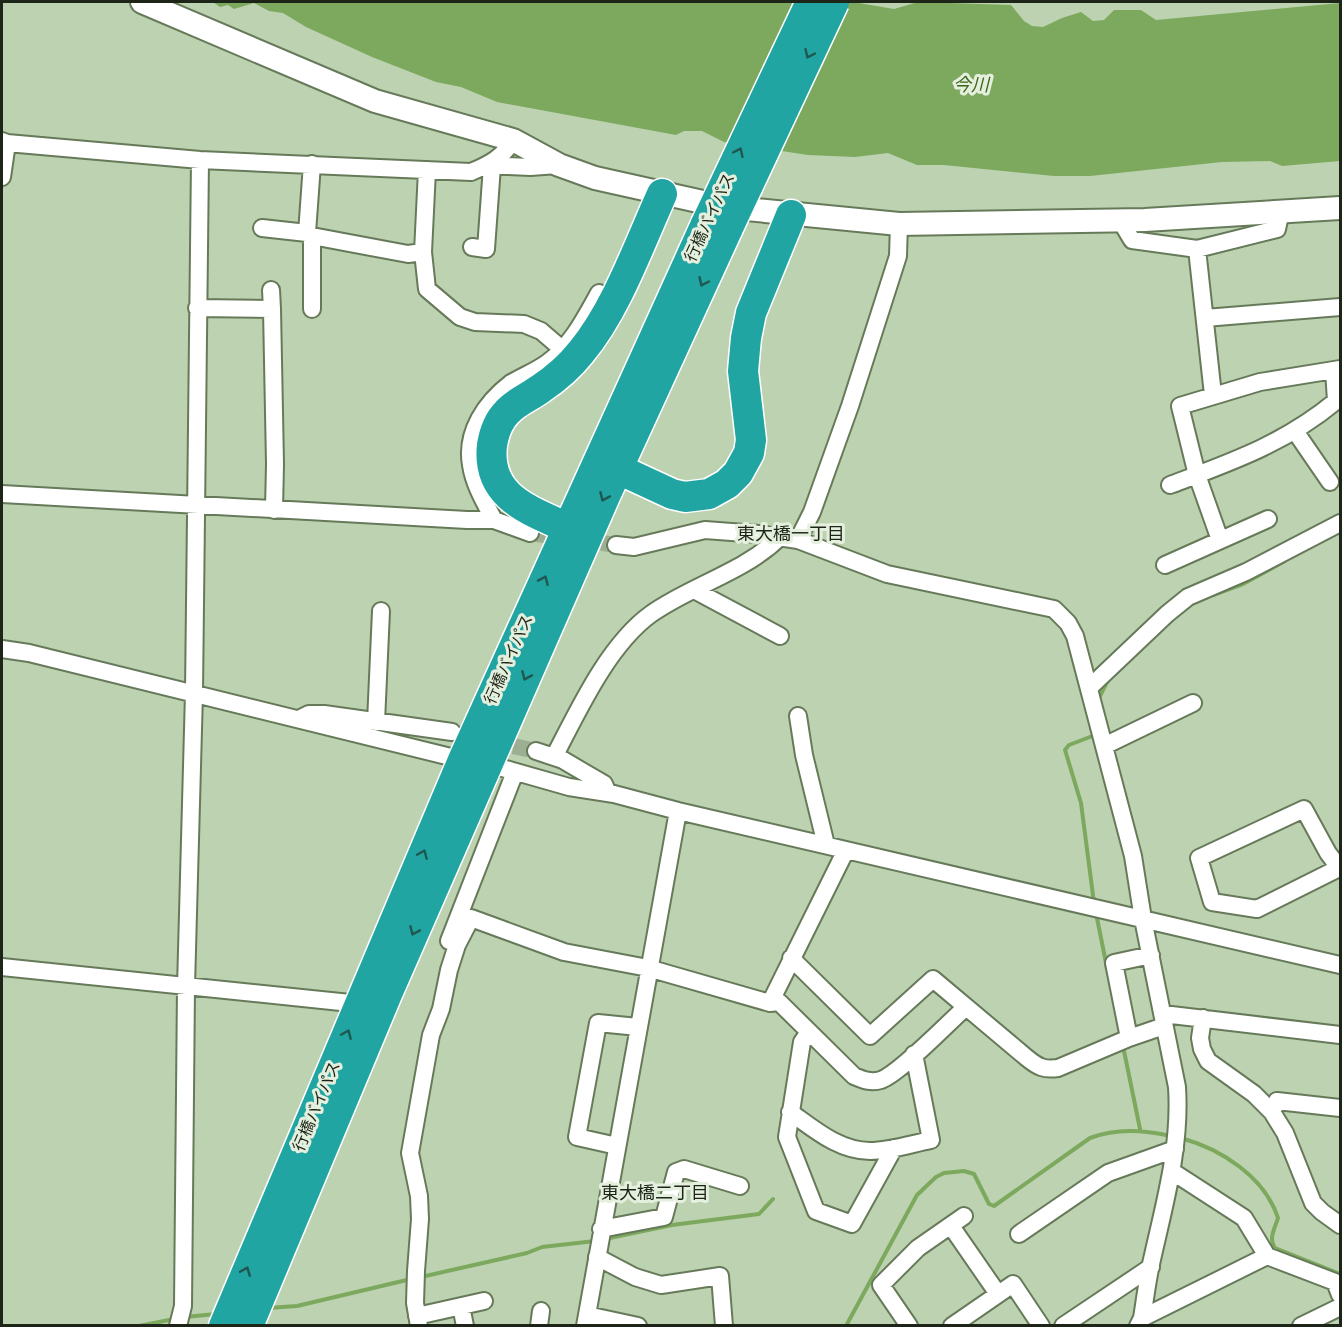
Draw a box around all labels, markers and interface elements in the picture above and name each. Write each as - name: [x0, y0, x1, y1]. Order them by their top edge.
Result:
- one-way arrow: [804, 48, 816, 59]
- water label: 今川: [953, 73, 991, 96]
- one-way arrow: [732, 148, 744, 159]
- street label: 行橋バイパス: [680, 169, 738, 265]
- one-way arrow: [699, 275, 711, 286]
- one-way arrow: [600, 491, 612, 502]
- district label: 東大橋一丁目: [737, 522, 845, 545]
- one-way arrow: [537, 575, 549, 586]
- street label: 行橋バイパス: [479, 611, 537, 707]
- one-way arrow: [522, 669, 534, 680]
- one-way arrow: [416, 850, 428, 861]
- one-way arrow: [410, 925, 422, 936]
- one-way arrow: [340, 1029, 352, 1040]
- street label: 行橋バイパス: [288, 1058, 344, 1154]
- district label: 東大橋二丁目: [601, 1181, 709, 1204]
- one-way arrow: [239, 1267, 251, 1278]

